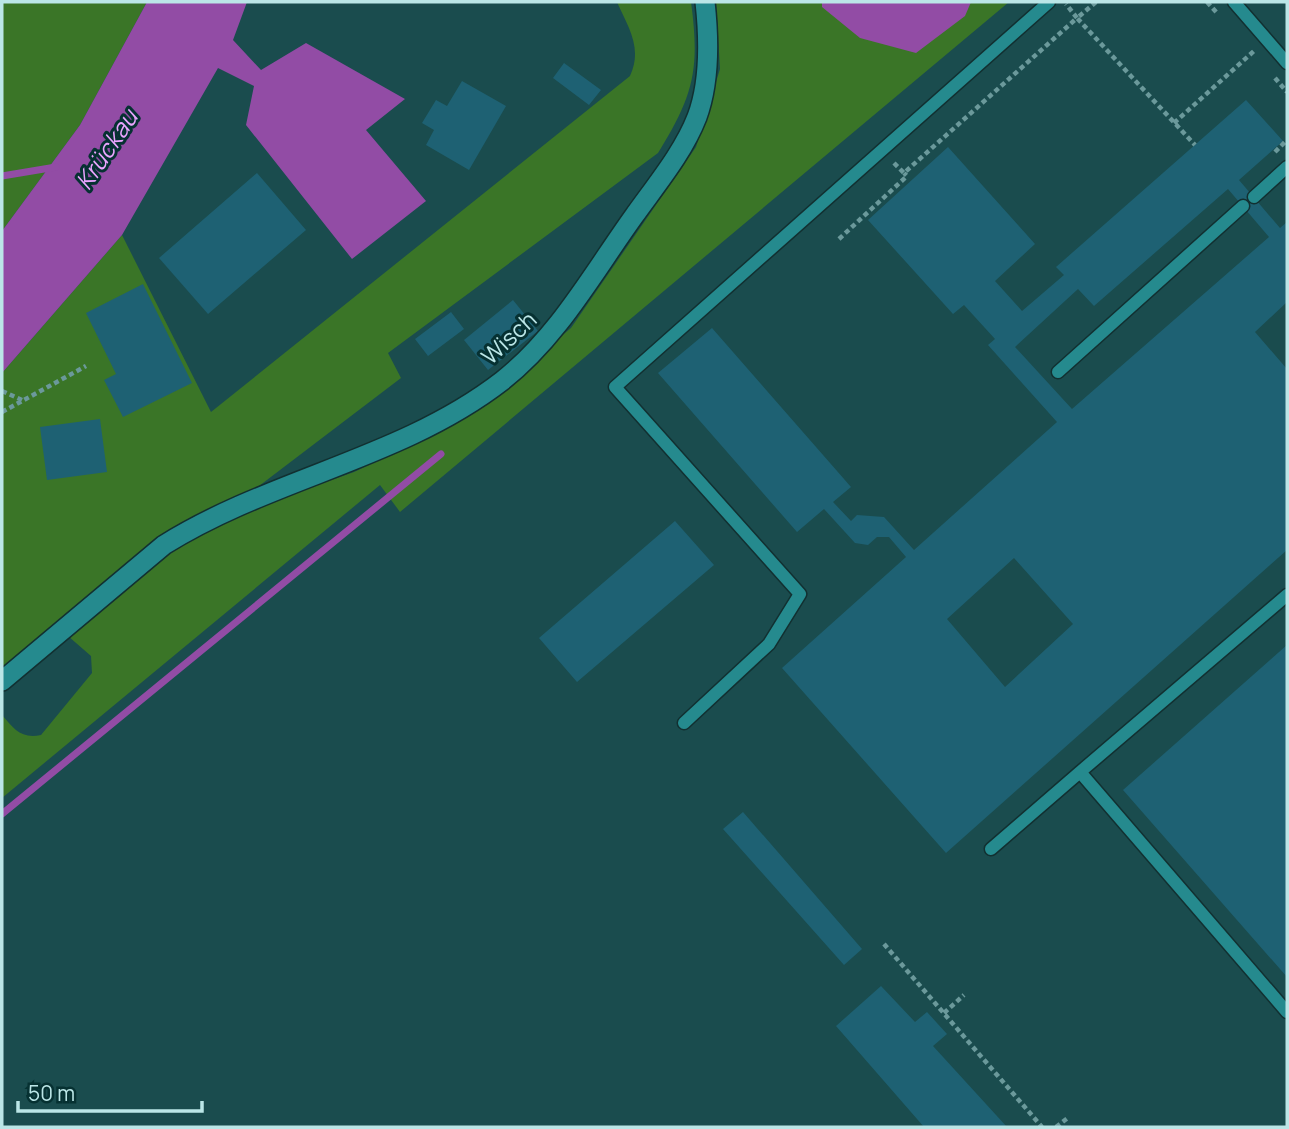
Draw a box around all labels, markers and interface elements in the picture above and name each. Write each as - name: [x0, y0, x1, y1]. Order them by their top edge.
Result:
- water label: Krückau: [67, 101, 146, 196]
- street label: Wisch: [474, 303, 543, 371]
- scale bar: [18, 1070, 201, 1114]
- text: 50 m: [28, 1079, 75, 1107]

